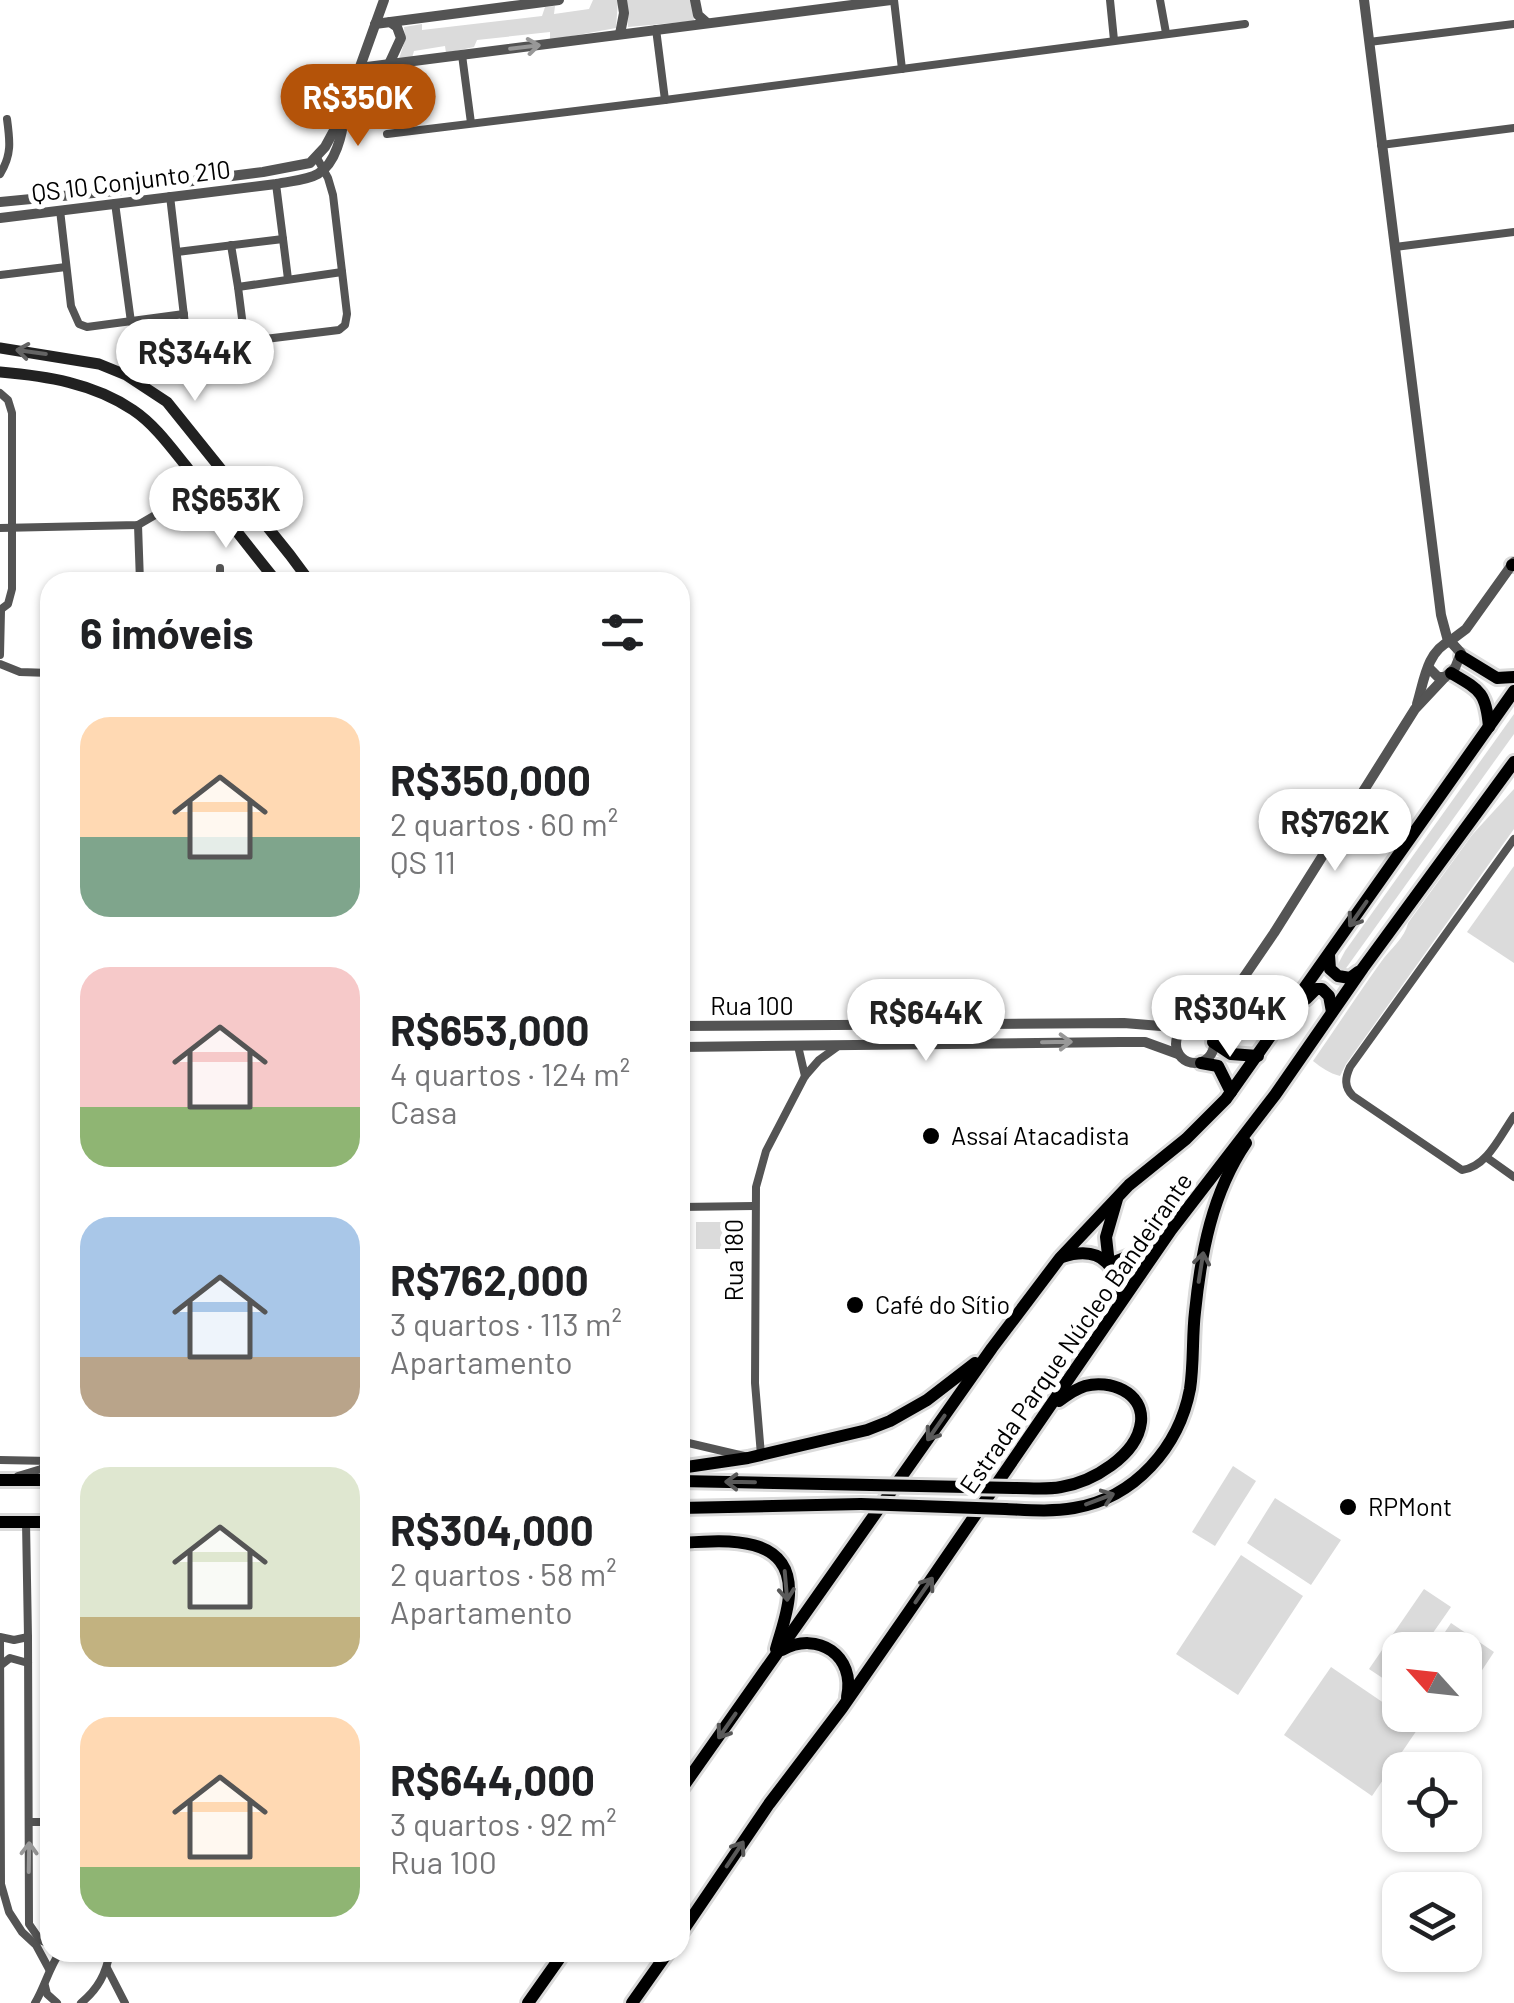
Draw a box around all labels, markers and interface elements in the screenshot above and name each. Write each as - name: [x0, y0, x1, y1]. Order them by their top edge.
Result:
- one-way arrow: [508, 37, 540, 56]
- pin: R$350K: [277, 64, 439, 149]
- text: R$350K: [303, 77, 413, 115]
- street label: QS 10 Conjunto 210: [30, 153, 232, 207]
- pin: R$344K: [114, 319, 276, 404]
- text: R$344K: [138, 332, 252, 370]
- one-way arrow: [16, 343, 48, 361]
- pin: R$653K: [145, 466, 307, 551]
- text: R$653K: [171, 479, 281, 517]
- icon: filters: [595, 605, 650, 660]
- text: 6 imóveis: [80, 607, 254, 657]
- text: R$350,000: [390, 754, 591, 804]
- icon: home: [160, 757, 280, 877]
- pin: R$762K: [1254, 789, 1416, 874]
- text: R$762K: [1281, 802, 1389, 840]
- text: 2 quartos · 60 m²: [390, 804, 618, 842]
- text: QS 11: [390, 842, 456, 880]
- one-way arrow: [1347, 900, 1368, 928]
- pin: R$304K: [1149, 975, 1311, 1060]
- pin: R$644K: [845, 979, 1007, 1064]
- text: R$304K: [1174, 988, 1286, 1026]
- street label: Rua 100: [710, 990, 794, 1020]
- text: R$644K: [869, 992, 983, 1030]
- text: R$653,000: [390, 1004, 590, 1054]
- icon: home: [160, 1007, 280, 1127]
- one-way arrow: [1041, 1033, 1073, 1052]
- text: 4 quartos · 124 m²: [390, 1054, 630, 1092]
- text: Casa: [390, 1092, 457, 1130]
- place label: Assaí Atacadista: [951, 1120, 1129, 1150]
- marker: Assaí Atacadista: [920, 1125, 942, 1147]
- street label: Estrada Parque Núcleo Bandeirante: [953, 1166, 1198, 1499]
- street label: Rua 180: [718, 1219, 748, 1301]
- one-way arrow: [1192, 1252, 1211, 1284]
- text: R$762,000: [390, 1254, 589, 1304]
- icon: home: [160, 1257, 280, 1377]
- place label: Café do Sítio: [875, 1289, 1010, 1319]
- marker: Café do Sítio: [844, 1294, 866, 1316]
- text: 3 quartos · 113 m²: [390, 1304, 622, 1342]
- text: Apartamento: [390, 1342, 573, 1380]
- one-way arrow: [926, 1414, 947, 1441]
- one-way arrow: [725, 1473, 757, 1492]
- one-way arrow: [1085, 1489, 1115, 1507]
- place label: RPMont: [1368, 1491, 1452, 1521]
- marker: RPMont: [1337, 1496, 1359, 1518]
- text: R$304,000: [390, 1504, 594, 1554]
- icon: home: [160, 1507, 280, 1627]
- text: 2 quartos · 58 m²: [390, 1554, 617, 1592]
- one-way arrow: [777, 1569, 796, 1601]
- one-way arrow: [913, 1577, 934, 1605]
- text: Apartamento: [390, 1592, 573, 1630]
- north arrow: [1382, 1632, 1482, 1732]
- map controls: [1382, 1632, 1482, 1972]
- one-way arrow: [717, 1711, 738, 1739]
- button: locate: [1382, 1752, 1482, 1852]
- text: R$644,000: [390, 1754, 595, 1804]
- icon: home: [160, 1757, 280, 1877]
- text: 3 quartos · 92 m²: [390, 1804, 617, 1842]
- one-way arrow: [724, 1841, 745, 1869]
- one-way arrow: [20, 1842, 38, 1874]
- text: Rua 100: [390, 1842, 497, 1880]
- button: layers: [1382, 1872, 1482, 1972]

